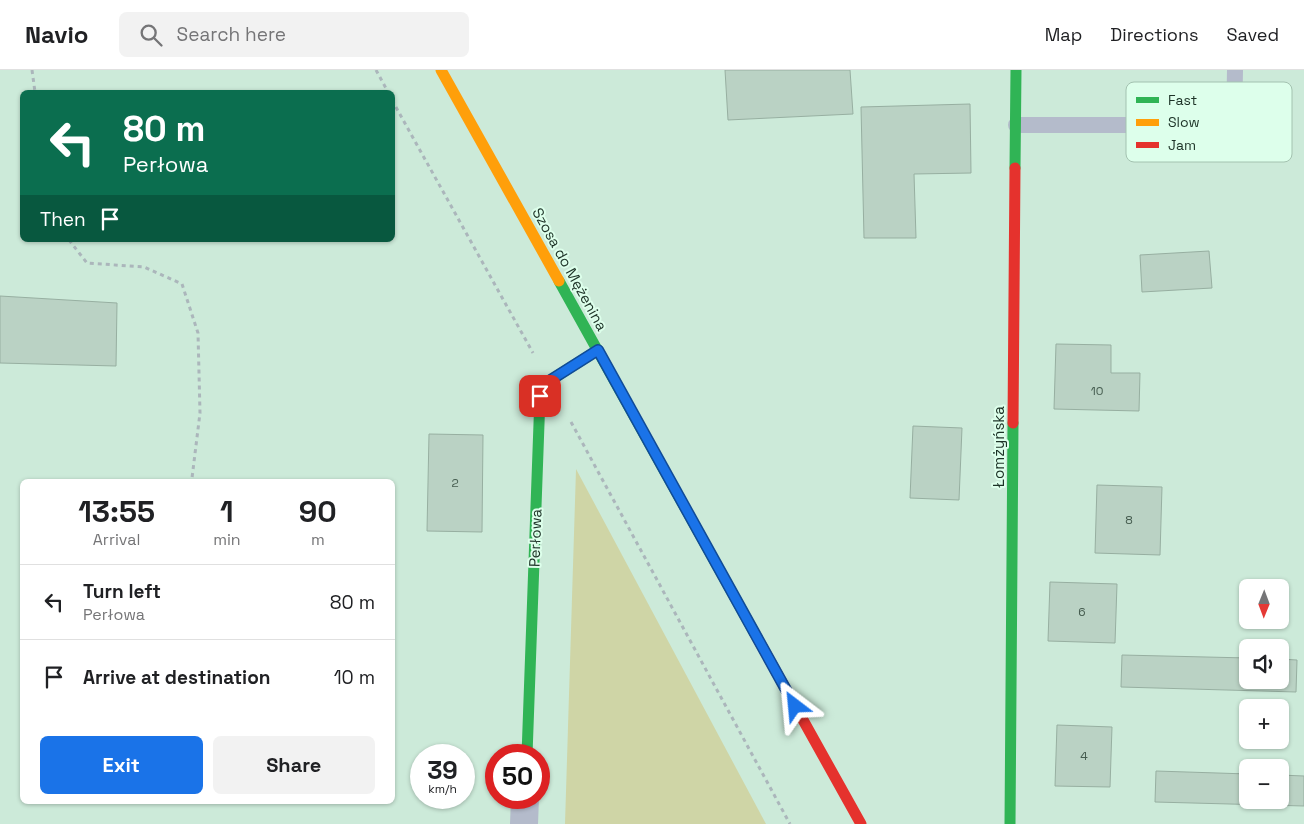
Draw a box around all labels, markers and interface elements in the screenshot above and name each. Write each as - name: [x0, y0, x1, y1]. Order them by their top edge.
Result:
- search box: [119, 12, 469, 57]
- text: Navio: [25, 19, 89, 50]
- icon: search: [137, 21, 165, 49]
- text: Search here: [177, 22, 286, 47]
- text: Map: [1045, 23, 1082, 46]
- text: Directions: [1110, 23, 1199, 46]
- text: Saved: [1227, 23, 1279, 46]
- legend: [1126, 82, 1292, 162]
- text: Fast: [1168, 91, 1197, 109]
- text: 80 m: [123, 107, 205, 151]
- icon: left: [40, 110, 105, 175]
- text: Slow: [1168, 113, 1200, 131]
- text: Jam: [1168, 136, 1196, 154]
- text: Perłowa: [123, 150, 208, 178]
- street label: Szosa do Mężenina: [528, 204, 612, 334]
- icon: arrive: [96, 205, 124, 233]
- text: Then: [40, 207, 86, 232]
- pin: [519, 375, 561, 417]
- icon: arrive: [526, 382, 554, 410]
- house number: 10: [1091, 383, 1103, 399]
- street label: Łomżyńska: [989, 406, 1008, 488]
- house number: 2: [451, 475, 459, 491]
- text: 13:55: [78, 492, 155, 531]
- text: 1: [220, 492, 234, 531]
- text: 90: [299, 492, 337, 531]
- street label: Perłowa: [524, 508, 546, 567]
- house number: 8: [1125, 512, 1133, 528]
- text: Arrival: [93, 529, 140, 550]
- text: min: [213, 529, 241, 550]
- text: m: [311, 529, 325, 550]
- text: Turn left: [83, 579, 161, 604]
- north arrow: [1239, 579, 1289, 629]
- map controls: [1239, 579, 1289, 809]
- icon: left: [40, 588, 68, 616]
- text: 80 m: [330, 590, 375, 615]
- text: Perłowa: [83, 604, 145, 625]
- house number: 6: [1078, 604, 1086, 620]
- button: sound: [1239, 639, 1289, 689]
- icon: arrive: [40, 663, 68, 691]
- text: Arrive at destination: [83, 665, 271, 690]
- text: 10 m: [334, 665, 375, 690]
- position arrow: [768, 679, 820, 731]
- button: +: [1239, 699, 1289, 749]
- button: Exit: [40, 736, 203, 794]
- button: Share: [213, 736, 375, 794]
- speed limit sign: 50: [485, 744, 550, 809]
- house number: 4: [1080, 748, 1088, 764]
- text: 39: [427, 754, 458, 786]
- button: −: [1239, 759, 1289, 809]
- text: km/h: [428, 781, 457, 797]

